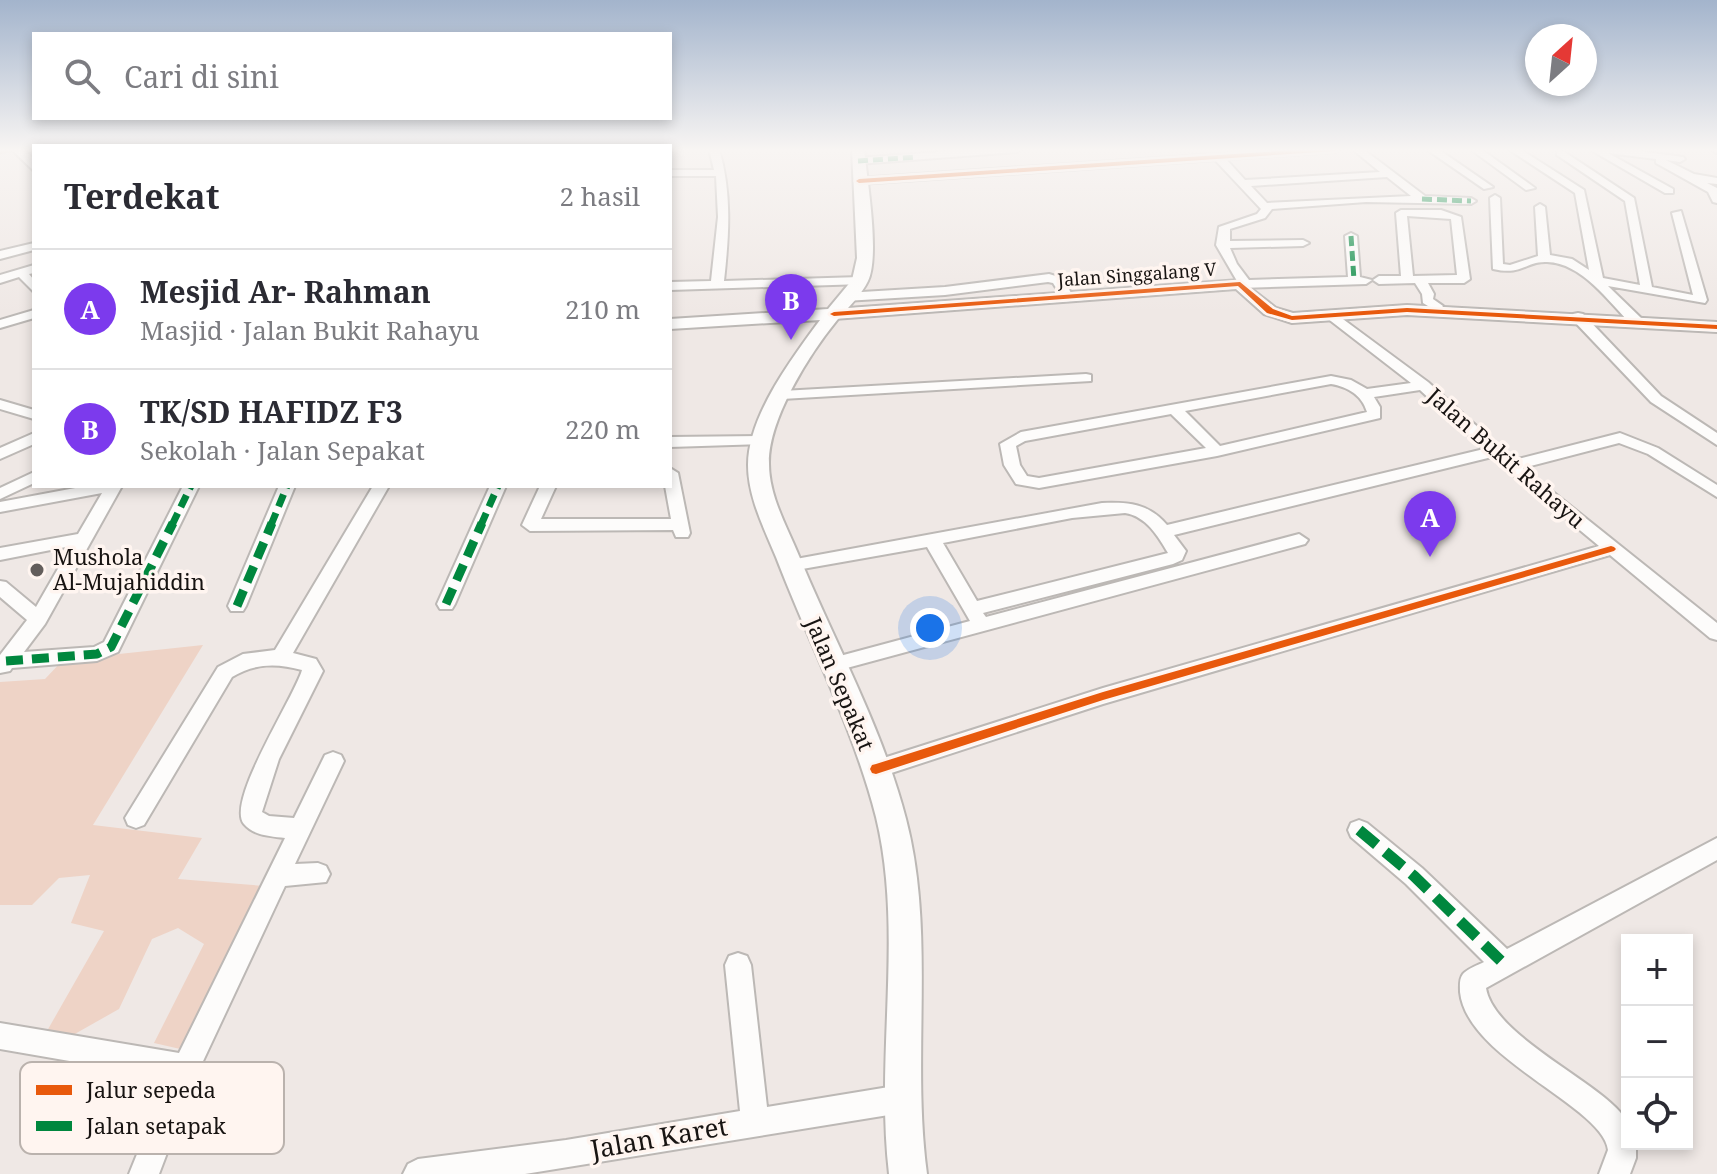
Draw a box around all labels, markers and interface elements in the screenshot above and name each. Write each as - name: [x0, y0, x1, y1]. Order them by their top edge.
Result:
- north arrow: [1525, 24, 1597, 96]
- search box: [32, 32, 672, 120]
- icon: search: [60, 54, 104, 98]
- text: Cari di sini: [124, 56, 279, 97]
- text: Terdekat: [64, 173, 219, 219]
- text: 2 hasil: [559, 178, 640, 214]
- street label: Jalan Singgalang V: [1056, 256, 1218, 292]
- text: Mesjid Ar- Rahman: [140, 271, 431, 312]
- pin: B: [765, 274, 817, 340]
- text: A: [80, 291, 100, 327]
- text: 210 m: [565, 291, 640, 327]
- text: Masjid · Jalan Bukit Rahayu: [140, 312, 479, 348]
- street label: Jalan Bukit Rahayu: [1421, 380, 1592, 534]
- text: TK/SD HAFIDZ F3: [140, 391, 403, 432]
- text: B: [81, 411, 99, 447]
- text: 220 m: [565, 411, 640, 447]
- text: Sekolah · Jalan Sepakat: [140, 432, 425, 468]
- pin: A: [1404, 491, 1456, 557]
- place label: Mushola Al-Mujahiddin: [53, 541, 205, 596]
- marker: Mushola Al-Mujahiddin: [28, 561, 46, 579]
- your location: [910, 608, 950, 648]
- street label: Jalan Sepakat: [799, 611, 883, 755]
- map controls: [1621, 934, 1693, 1150]
- button: +: [1621, 934, 1693, 1006]
- button: −: [1621, 1006, 1693, 1078]
- legend: [20, 1062, 284, 1154]
- text: Jalur sepeda: [85, 1074, 216, 1104]
- button: locate: [1621, 1078, 1693, 1150]
- street label: Jalan Karet: [587, 1107, 730, 1167]
- text: Jalan setapak: [85, 1110, 226, 1140]

